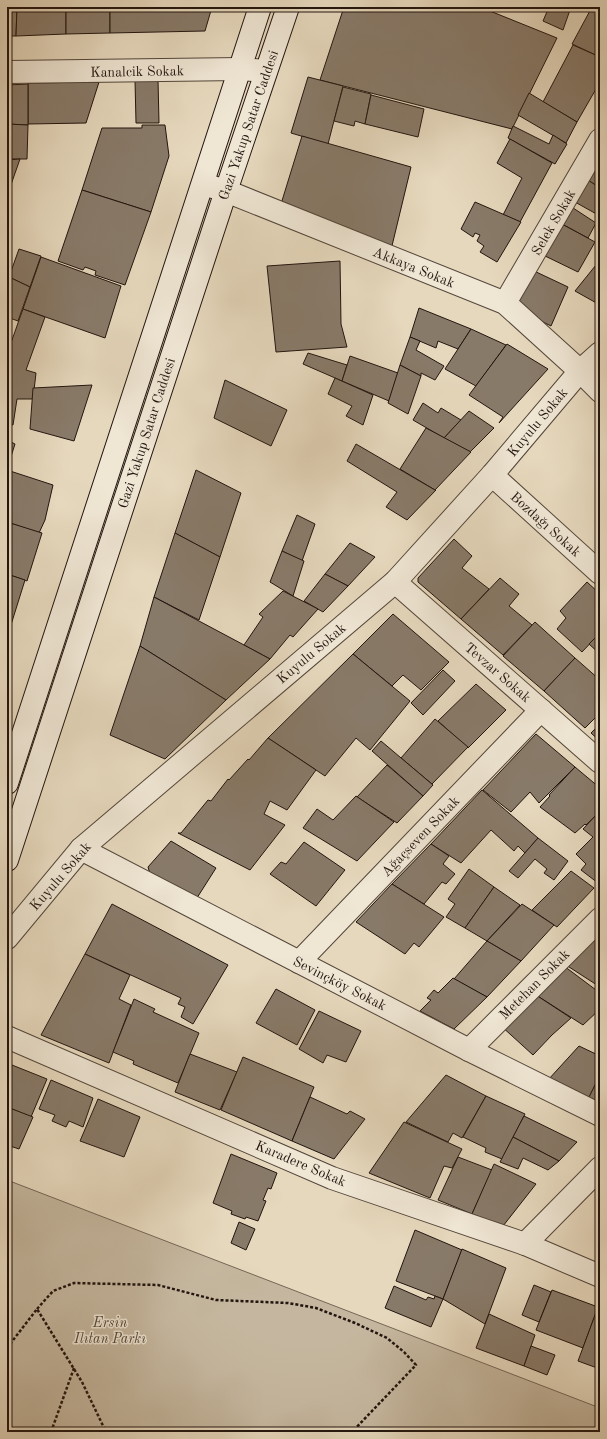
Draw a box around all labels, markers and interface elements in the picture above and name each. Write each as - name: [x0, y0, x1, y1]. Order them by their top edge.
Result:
- street label: Gazi Yakup Satar Caddesi: [217, 48, 281, 202]
- street label: Kanalcik Sokak: [90, 64, 184, 80]
- street label: Selek Sokak: [529, 187, 578, 258]
- street label: Akkaya Sokak: [371, 245, 457, 291]
- street label: Gazi Yakup Satar Caddesi: [116, 356, 178, 510]
- street label: Kuyulu Sokak: [505, 385, 571, 460]
- street label: Bozdağı Sokak: [507, 490, 583, 560]
- street label: Kuyulu Sokak: [274, 621, 349, 687]
- street label: Tevzar Sokak: [462, 640, 533, 705]
- street label: Ağaçseven Sokak: [379, 794, 462, 880]
- street label: Kuyulu Sokak: [28, 840, 94, 913]
- street label: Metehan Sokak: [497, 947, 572, 1022]
- street label: Sevinçköy Sokak: [291, 954, 388, 1013]
- street label: Karadere Sokak: [253, 1139, 348, 1189]
- park label: Ersin Ilıtan Parkı: [73, 1316, 146, 1346]

